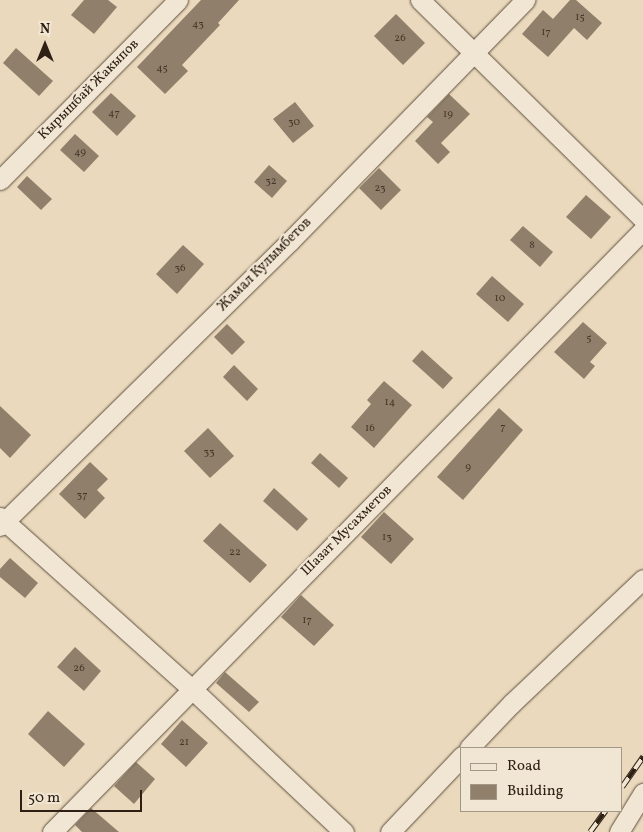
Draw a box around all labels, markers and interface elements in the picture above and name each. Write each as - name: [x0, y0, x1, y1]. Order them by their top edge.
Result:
- house number: 15: [575, 11, 585, 25]
- house number: 43: [192, 18, 204, 32]
- north arrow: [20, 20, 70, 70]
- text: N: [40, 20, 50, 39]
- house number: 17: [541, 26, 551, 40]
- house number: 26: [394, 32, 406, 46]
- street label: Кырышбай Жакыпов: [35, 36, 143, 144]
- house number: 45: [156, 62, 168, 76]
- house number: 47: [108, 107, 120, 121]
- house number: 19: [443, 108, 453, 122]
- house number: 30: [288, 116, 300, 130]
- house number: 49: [74, 146, 86, 160]
- house number: 32: [265, 175, 277, 189]
- house number: 23: [374, 182, 386, 196]
- street label: Жамал Кулымбетов: [215, 215, 315, 315]
- house number: 8: [529, 239, 535, 253]
- house number: 36: [174, 262, 186, 276]
- house number: 10: [495, 292, 505, 306]
- house number: 5: [586, 332, 592, 346]
- house number: 14: [385, 396, 395, 410]
- house number: 7: [500, 421, 506, 435]
- house number: 16: [365, 422, 375, 436]
- house number: 33: [203, 446, 215, 460]
- house number: 9: [465, 461, 471, 475]
- street label: Шазат Мусахметов: [298, 482, 396, 580]
- house number: 37: [77, 489, 87, 503]
- house number: 13: [382, 531, 392, 545]
- house number: 22: [229, 546, 241, 560]
- house number: 17: [302, 614, 312, 628]
- house number: 26: [73, 662, 85, 676]
- house number: 21: [179, 736, 189, 750]
- legend: [460, 747, 623, 812]
- text: Road: [507, 756, 541, 777]
- scale bar: [22, 780, 145, 812]
- text: Building: [507, 781, 563, 802]
- text: 50 m: [28, 788, 60, 809]

